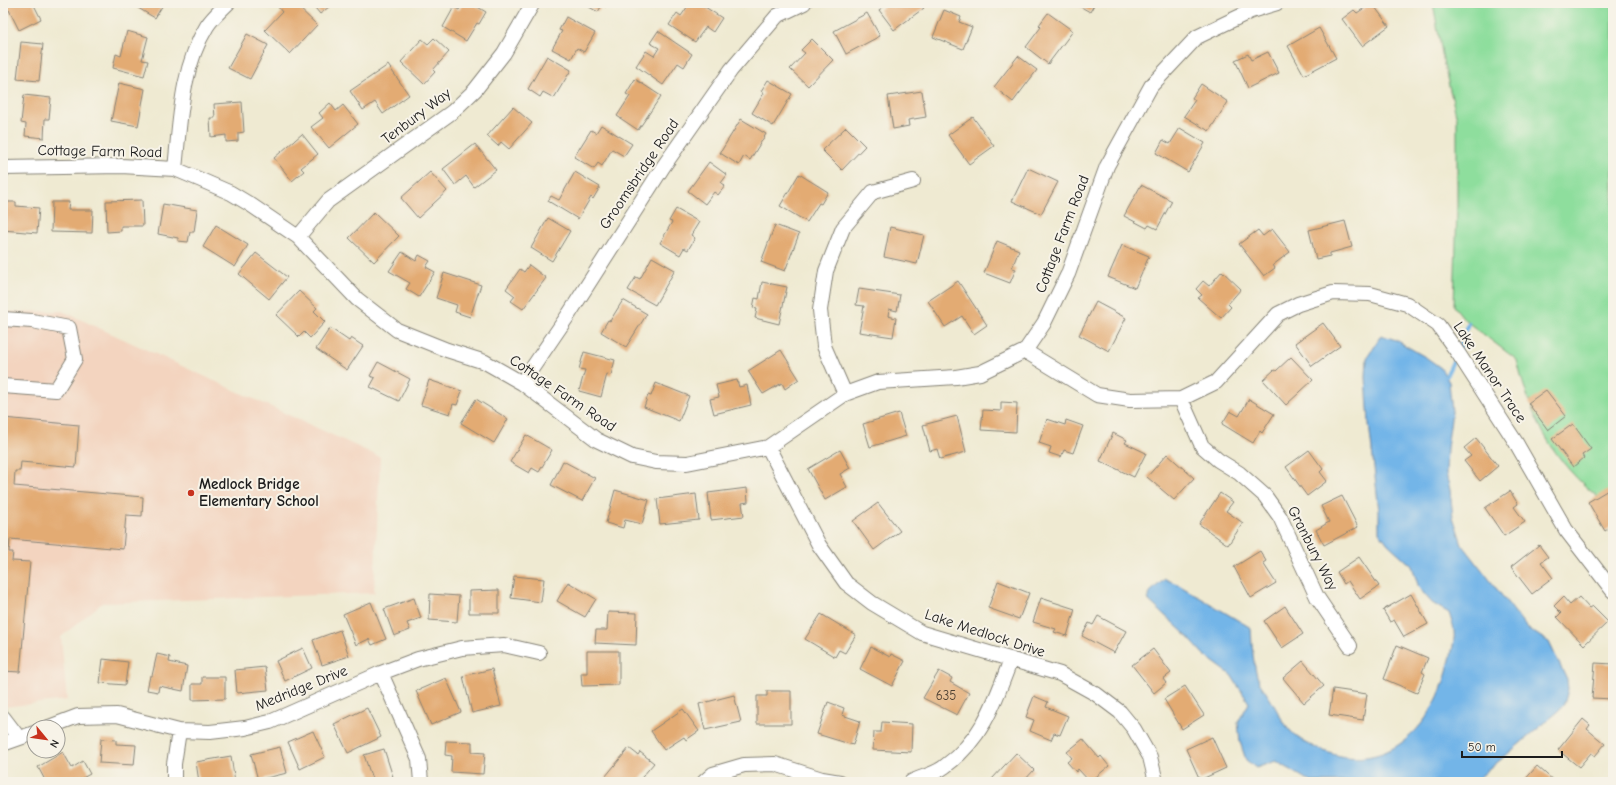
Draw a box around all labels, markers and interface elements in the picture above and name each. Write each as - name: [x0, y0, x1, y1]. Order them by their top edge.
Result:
- street label: Tenbury Way: [378, 84, 454, 148]
- street label: Groomsbridge Road: [595, 115, 683, 233]
- street label: Cottage Farm Road: [38, 141, 162, 161]
- street label: Cottage Farm Road: [1031, 173, 1093, 295]
- street label: Lake Manor Trace: [1450, 318, 1531, 426]
- street label: Cottage Farm Road: [506, 351, 620, 435]
- place label: Medlock Bridge Elementary School: [199, 475, 319, 510]
- marker: Medlock Bridge Elementary School: [186, 488, 196, 498]
- street label: Granbury Way: [1284, 503, 1342, 593]
- street label: Lake Medlock Drive: [923, 605, 1048, 661]
- street label: Medridge Drive: [252, 661, 350, 715]
- house number: 635: [936, 688, 956, 703]
- north arrow: [26, 719, 66, 759]
- scale bar: [1462, 733, 1562, 759]
- text: N: [47, 737, 62, 750]
- text: 50 m: [1468, 740, 1496, 754]

